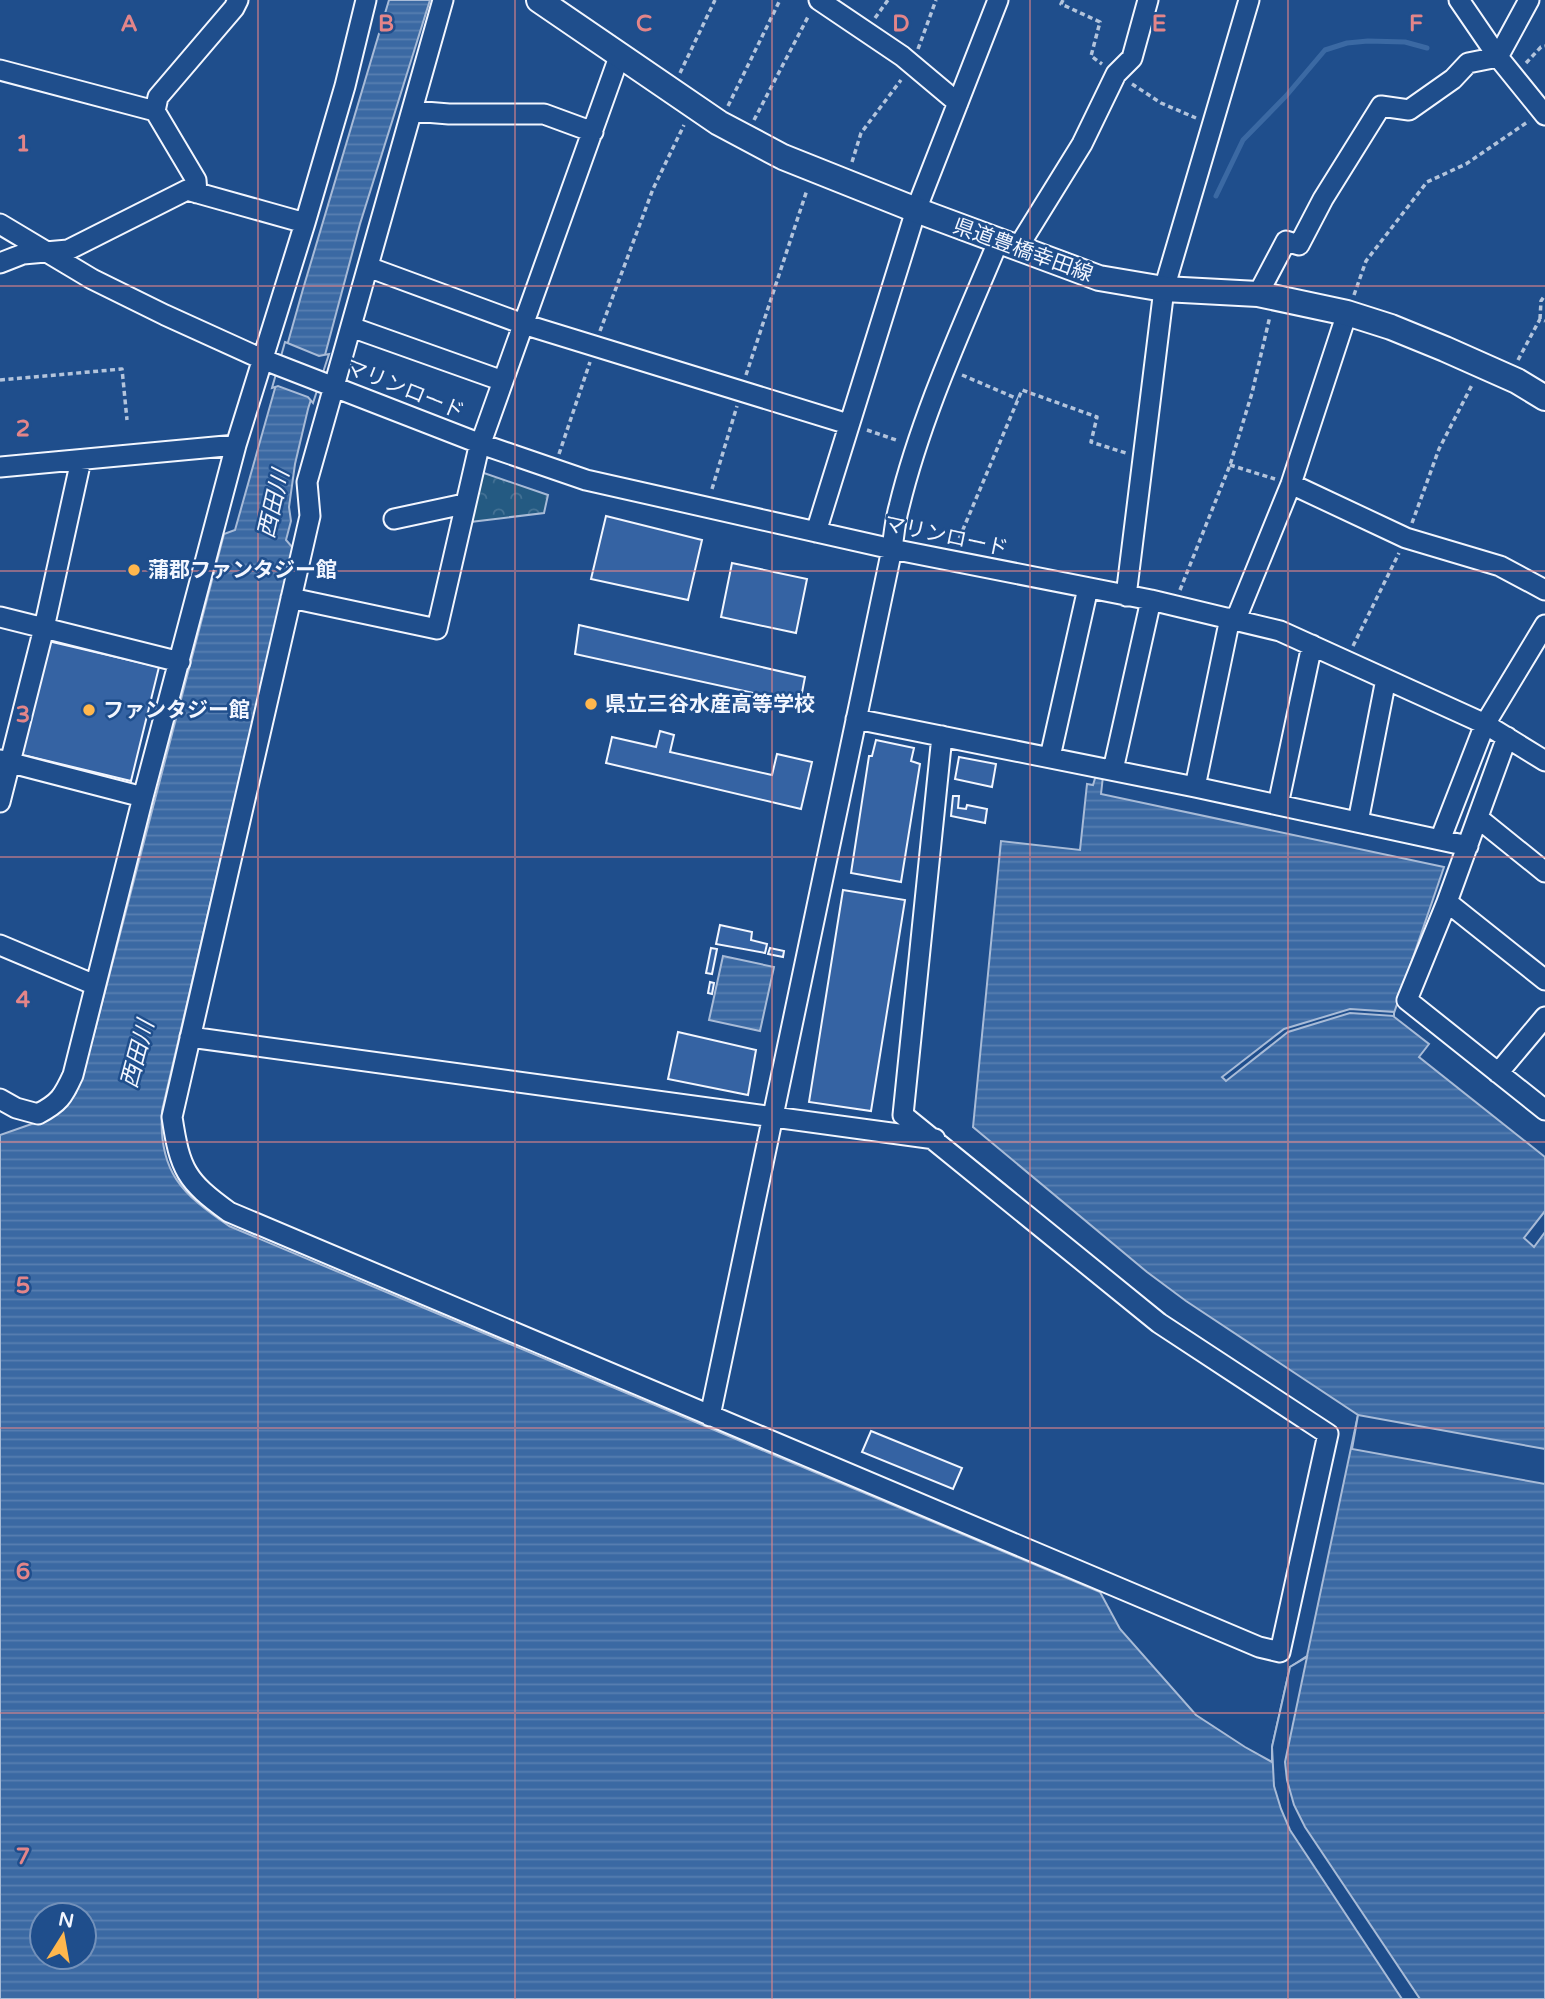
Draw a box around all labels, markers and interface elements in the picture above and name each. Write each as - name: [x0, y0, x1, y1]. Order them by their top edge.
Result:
- text: A: [120, 10, 138, 38]
- text: B: [378, 10, 394, 38]
- text: C: [636, 10, 652, 38]
- text: D: [892, 10, 910, 38]
- text: E: [1152, 10, 1166, 38]
- text: F: [1409, 10, 1423, 38]
- text: 1: [16, 130, 30, 158]
- street label: 県道豊橋幸田線: [949, 214, 1096, 287]
- street label: マリンロード: [342, 354, 468, 425]
- text: 2: [16, 415, 30, 443]
- water label: 西田川: [253, 465, 296, 541]
- street label: マリンロード: [882, 511, 1010, 562]
- place label: 蒲郡ファンタジー館: [148, 558, 337, 583]
- marker: 蒲郡ファンタジー館: [126, 562, 142, 578]
- place label: 県立三谷水産高等学校: [605, 692, 815, 717]
- marker: 県立三谷水産高等学校: [583, 696, 599, 712]
- place label: ファンタジー館: [103, 698, 250, 723]
- text: 3: [16, 701, 30, 729]
- marker: ファンタジー館: [81, 702, 97, 718]
- text: 4: [16, 986, 31, 1014]
- water label: 西田川: [116, 1014, 161, 1091]
- text: 5: [16, 1272, 30, 1300]
- text: 6: [16, 1558, 30, 1586]
- text: 7: [16, 1843, 30, 1871]
- north arrow: [28, 1901, 98, 1971]
- text: N: [56, 1908, 76, 1933]

